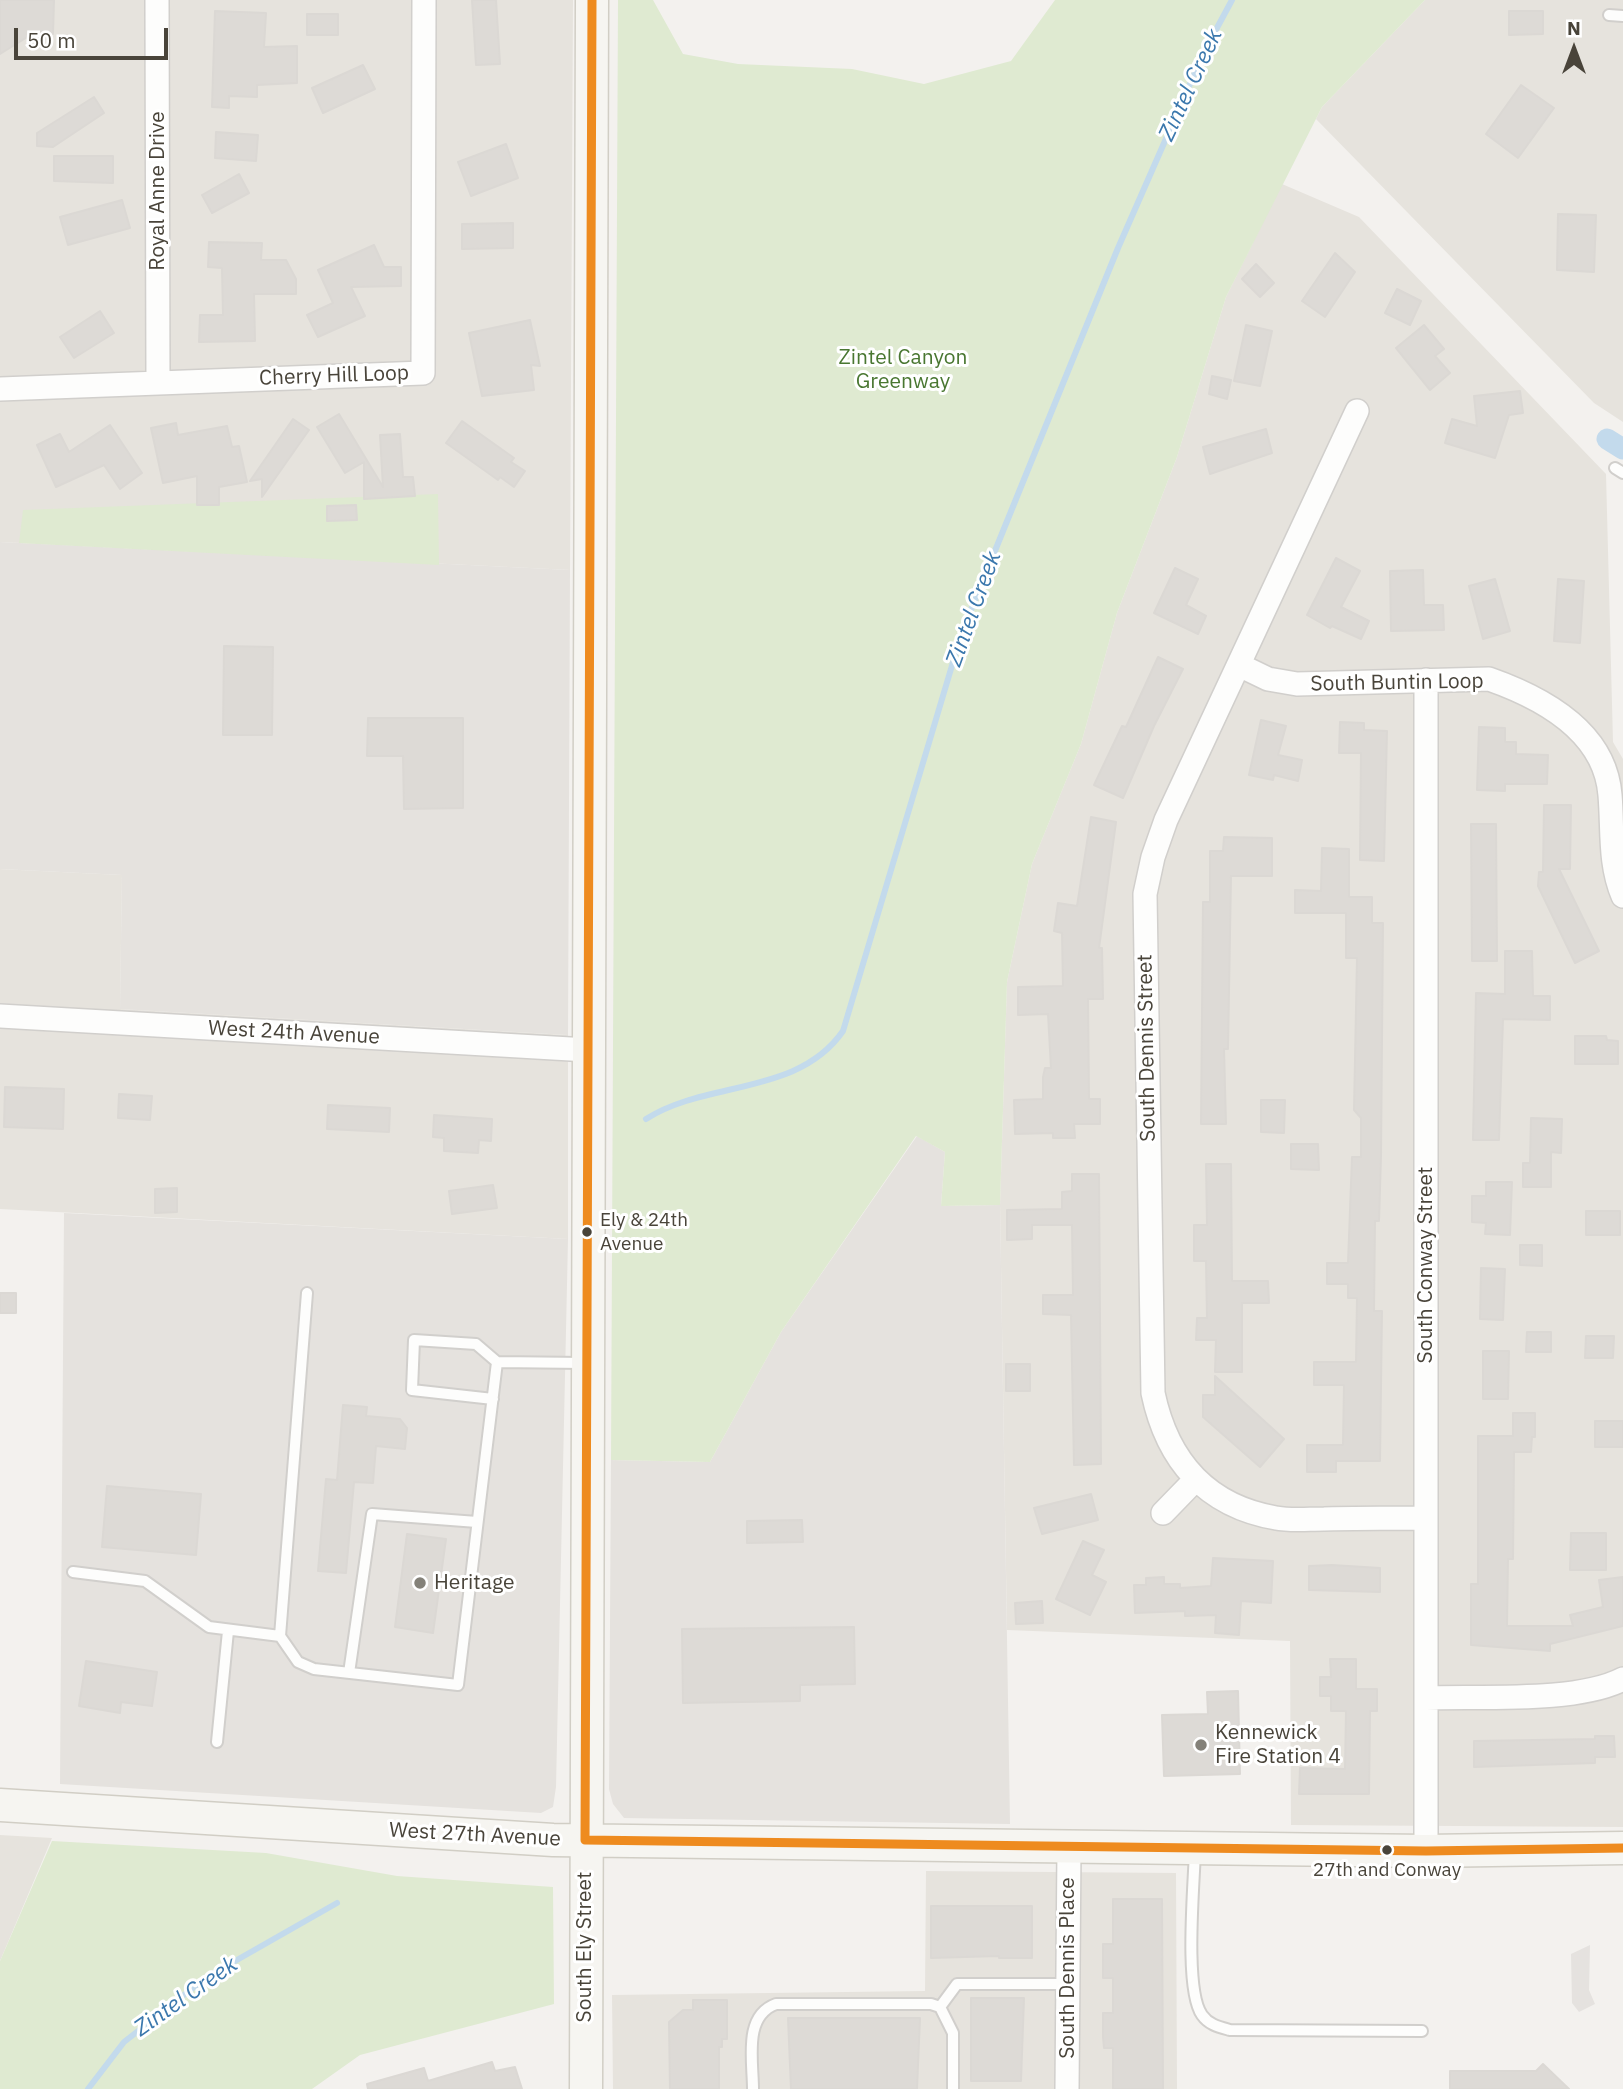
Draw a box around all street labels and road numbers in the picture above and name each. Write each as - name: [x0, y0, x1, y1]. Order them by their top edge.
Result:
- street label: Royal Anne Drive: [145, 111, 171, 271]
- street label: Cherry Hill Loop: [259, 361, 409, 391]
- street label: South Buntin Loop: [1310, 669, 1484, 697]
- street label: South Dennis Street: [1133, 954, 1161, 1142]
- street label: West 24th Avenue: [208, 1016, 380, 1050]
- street label: South Conway Street: [1413, 1167, 1439, 1363]
- street label: West 27th Avenue: [389, 1818, 561, 1852]
- street label: South Ely Street: [572, 1872, 598, 2022]
- street label: South Dennis Place: [1055, 1877, 1081, 2059]

